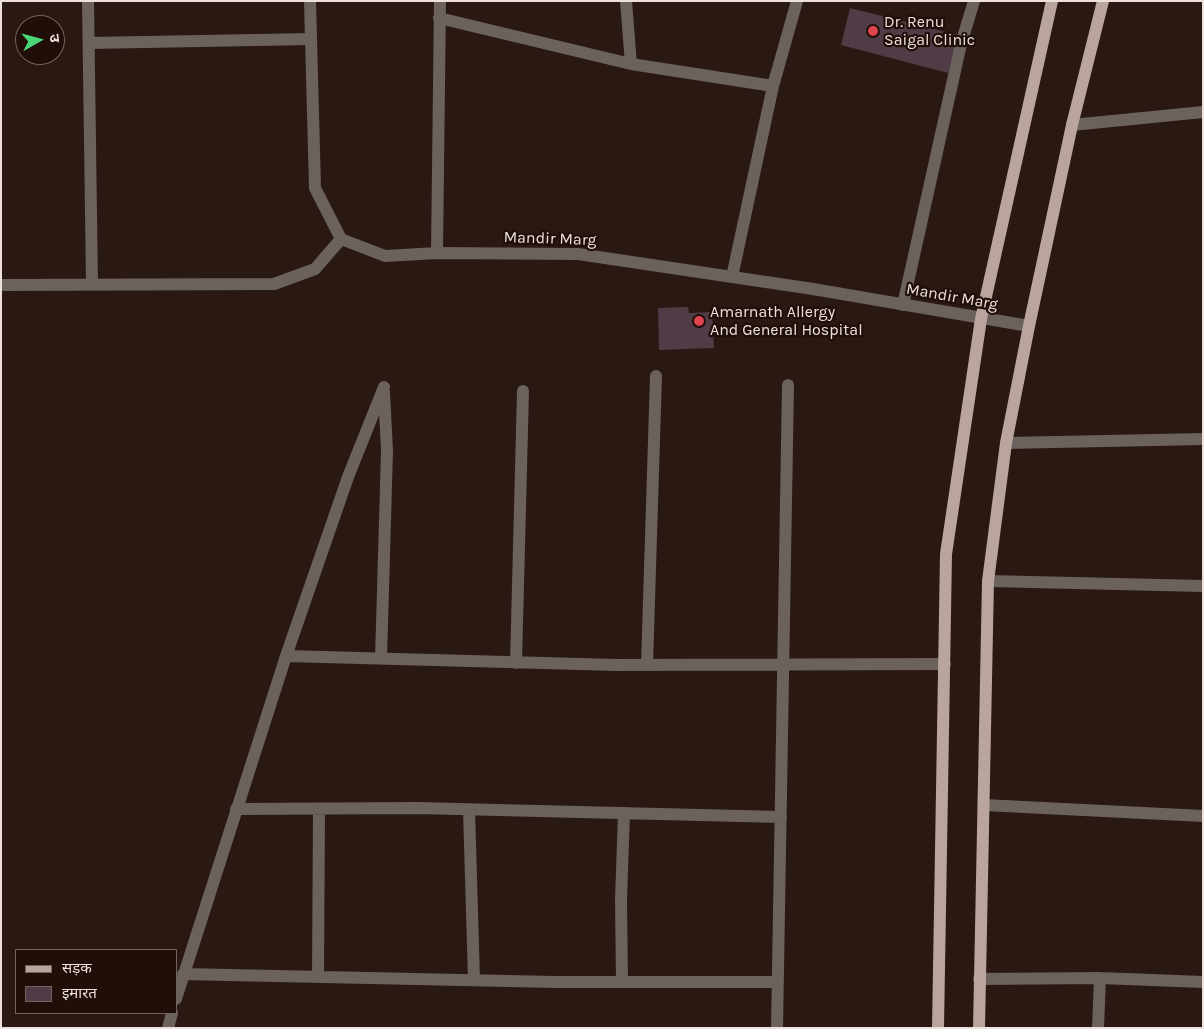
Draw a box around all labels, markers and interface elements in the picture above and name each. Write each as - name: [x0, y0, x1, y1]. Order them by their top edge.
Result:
- place label: Dr. Renu Saigal Clinic: [884, 12, 975, 50]
- north arrow: [15, 15, 65, 65]
- marker: Dr. Renu Saigal Clinic: [866, 24, 880, 38]
- text: उ: [45, 33, 63, 43]
- street label: Mandir Marg: [503, 228, 597, 250]
- street label: Mandir Marg: [905, 279, 999, 315]
- place label: Amarnath Allergy And General Hospital: [710, 302, 863, 340]
- marker: Amarnath Allergy And General Hospital: [692, 314, 706, 328]
- legend: [15, 949, 178, 1014]
- text: सड़क: [62, 959, 92, 977]
- text: इमारत: [62, 984, 97, 1002]

